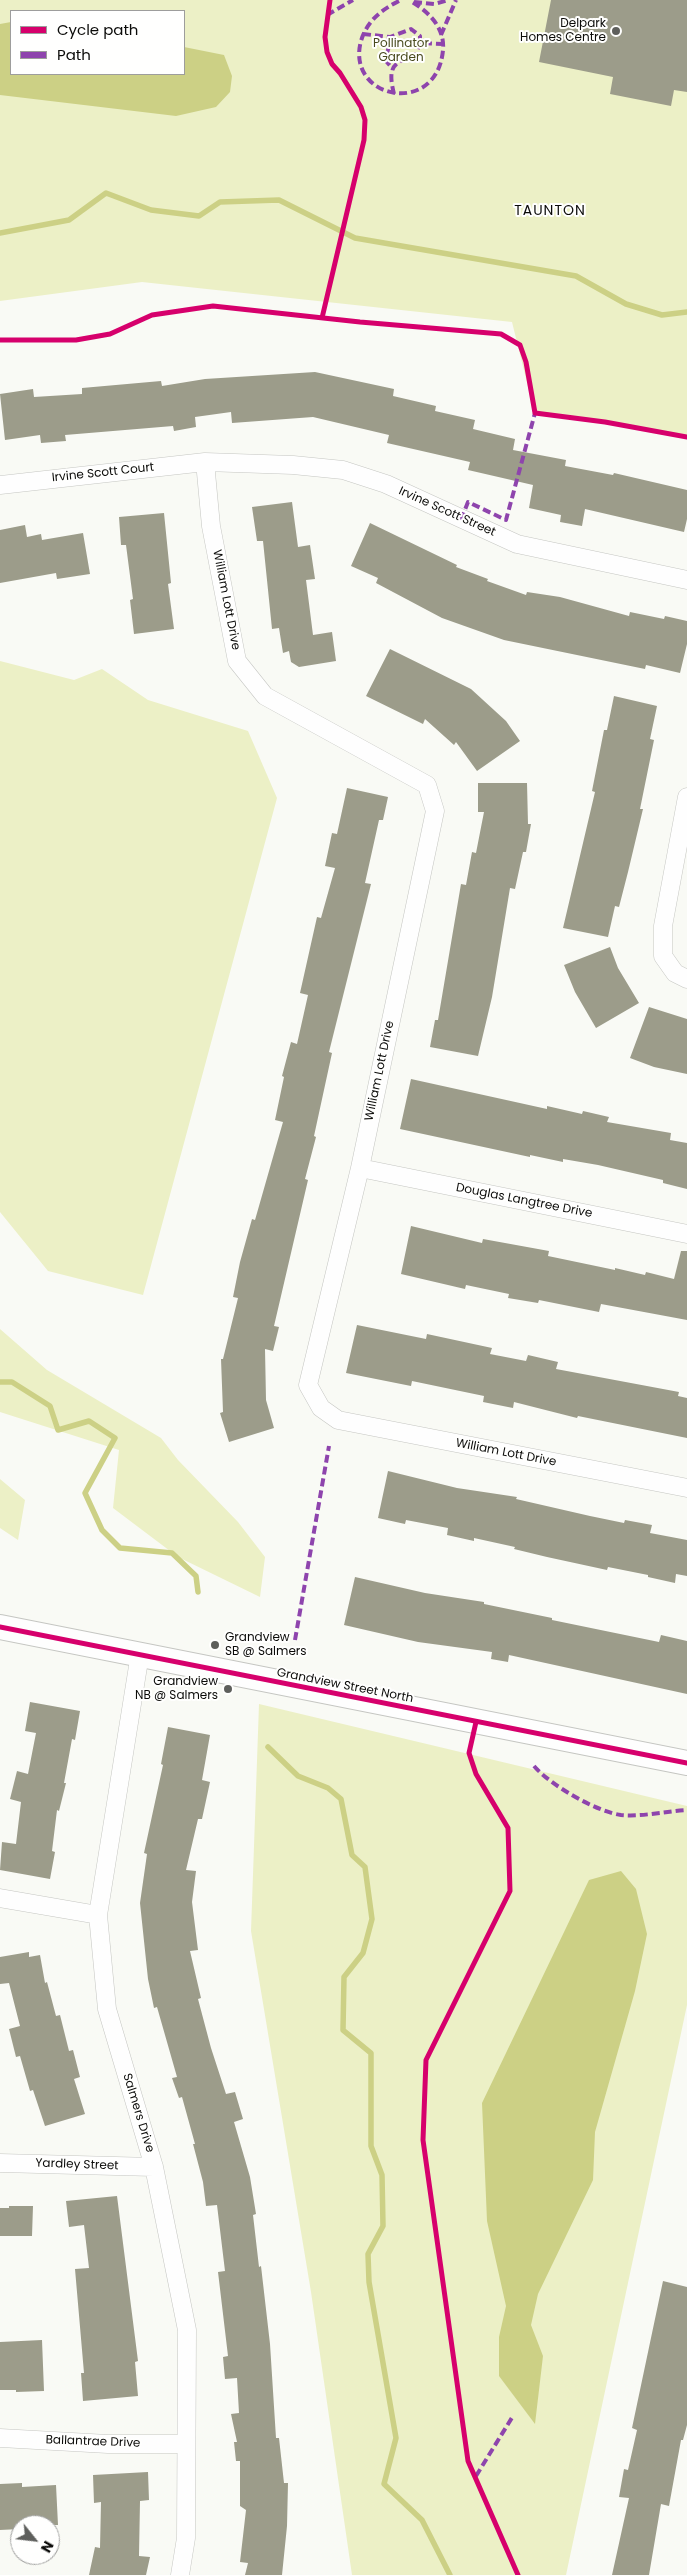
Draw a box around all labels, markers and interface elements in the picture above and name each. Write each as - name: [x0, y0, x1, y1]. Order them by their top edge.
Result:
- legend: [10, 10, 185, 75]
- place label: Delpark Homes Centre: [520, 17, 606, 45]
- text: Cycle path: [57, 19, 138, 40]
- marker: Delpark Homes Centre: [610, 25, 622, 37]
- park label: Pollinator Garden: [373, 37, 429, 65]
- text: Path: [57, 44, 91, 65]
- district label: TAUNTON: [513, 203, 587, 219]
- street label: Irvine Scott Court: [51, 460, 155, 486]
- street label: Irvine Scott Street: [396, 484, 498, 540]
- street label: William Lott Drive: [209, 549, 243, 651]
- street label: William Lott Drive: [362, 1020, 398, 1122]
- street label: Douglas Langtree Drive: [455, 1181, 593, 1221]
- street label: William Lott Drive: [455, 1436, 557, 1470]
- place label: Grandview SB @ Salmers: [225, 1631, 307, 1659]
- marker: Grandview SB @ Salmers: [209, 1639, 221, 1651]
- street label: Grandview Street North: [275, 1666, 415, 1706]
- place label: Grandview NB @ Salmers: [135, 1675, 218, 1703]
- marker: Grandview NB @ Salmers: [222, 1683, 234, 1695]
- street label: Salmers Drive: [119, 2072, 157, 2154]
- street label: Yardley Street: [35, 2156, 119, 2174]
- street label: Ballantrae Drive: [45, 2433, 141, 2451]
- north arrow: [10, 2515, 60, 2565]
- text: N: [36, 2537, 59, 2556]

